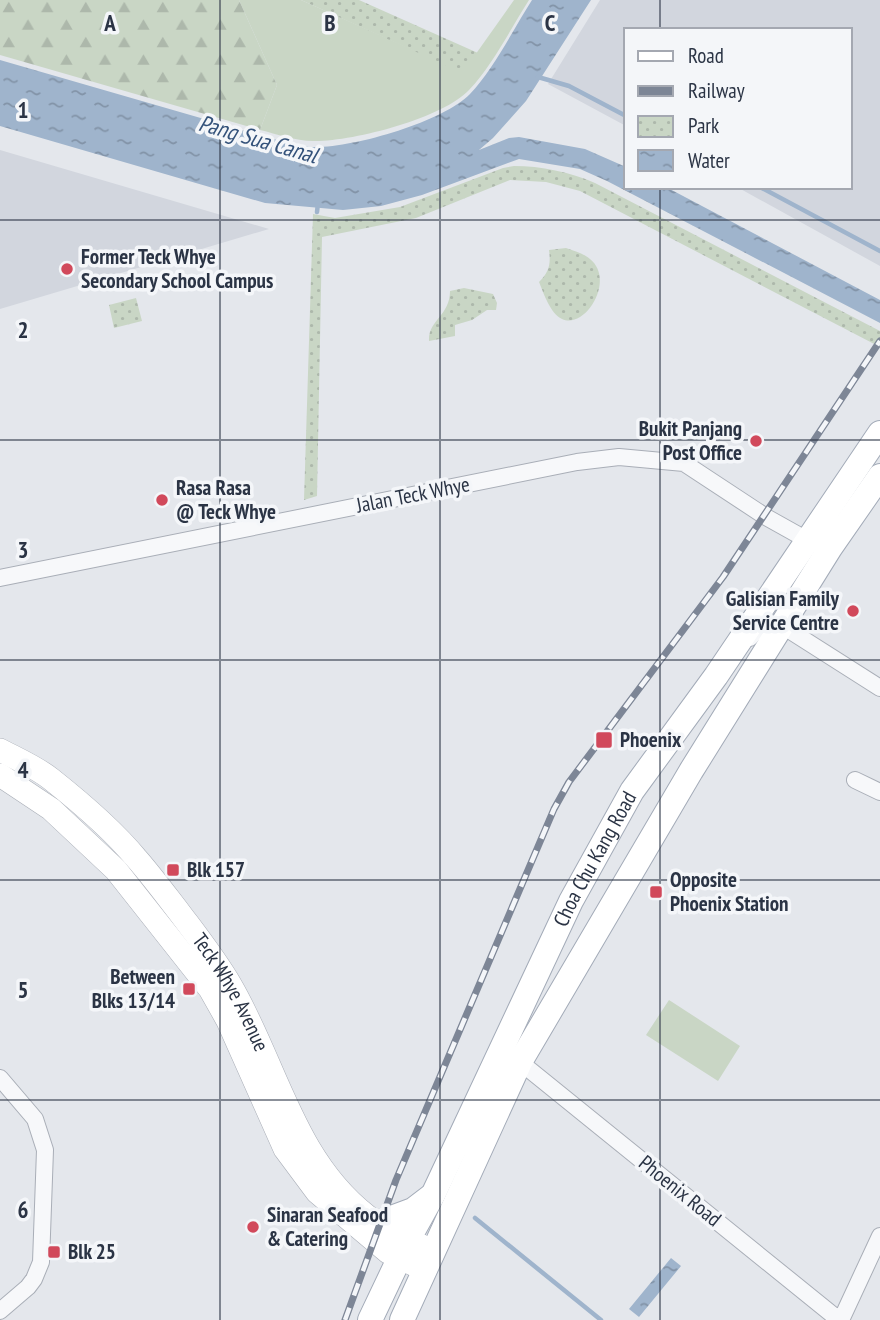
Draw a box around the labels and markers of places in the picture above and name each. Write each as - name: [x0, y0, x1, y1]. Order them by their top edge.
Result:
- place label: Former Teck Whye Secondary School Campus: [81, 243, 273, 294]
- marker: Former Teck Whye Secondary School Campus: [59, 261, 75, 277]
- place label: Bukit Panjang Post Office: [639, 415, 742, 466]
- marker: Bukit Panjang Post Office: [748, 433, 764, 449]
- place label: Rasa Rasa @ Teck Whye: [176, 474, 276, 525]
- marker: Rasa Rasa @ Teck Whye: [154, 492, 170, 508]
- place label: Galisian Family Service Centre: [726, 585, 840, 636]
- marker: Galisian Family Service Centre: [845, 603, 861, 619]
- place label: Phoenix: [620, 726, 682, 753]
- marker: Phoenix: [594, 730, 614, 750]
- place label: Blk 157: [187, 856, 245, 883]
- marker: Blk 157: [165, 862, 181, 878]
- place label: Opposite Phoenix Station: [670, 866, 789, 917]
- marker: Opposite Phoenix Station: [648, 884, 664, 900]
- place label: Between Blks 13/14: [92, 963, 175, 1014]
- marker: Between Blks 13/14: [181, 981, 197, 997]
- place label: Sinaran Seafood & Catering: [267, 1201, 388, 1252]
- marker: Sinaran Seafood & Catering: [245, 1219, 261, 1235]
- place label: Blk 25: [68, 1238, 116, 1265]
- marker: Blk 25: [46, 1244, 62, 1260]

